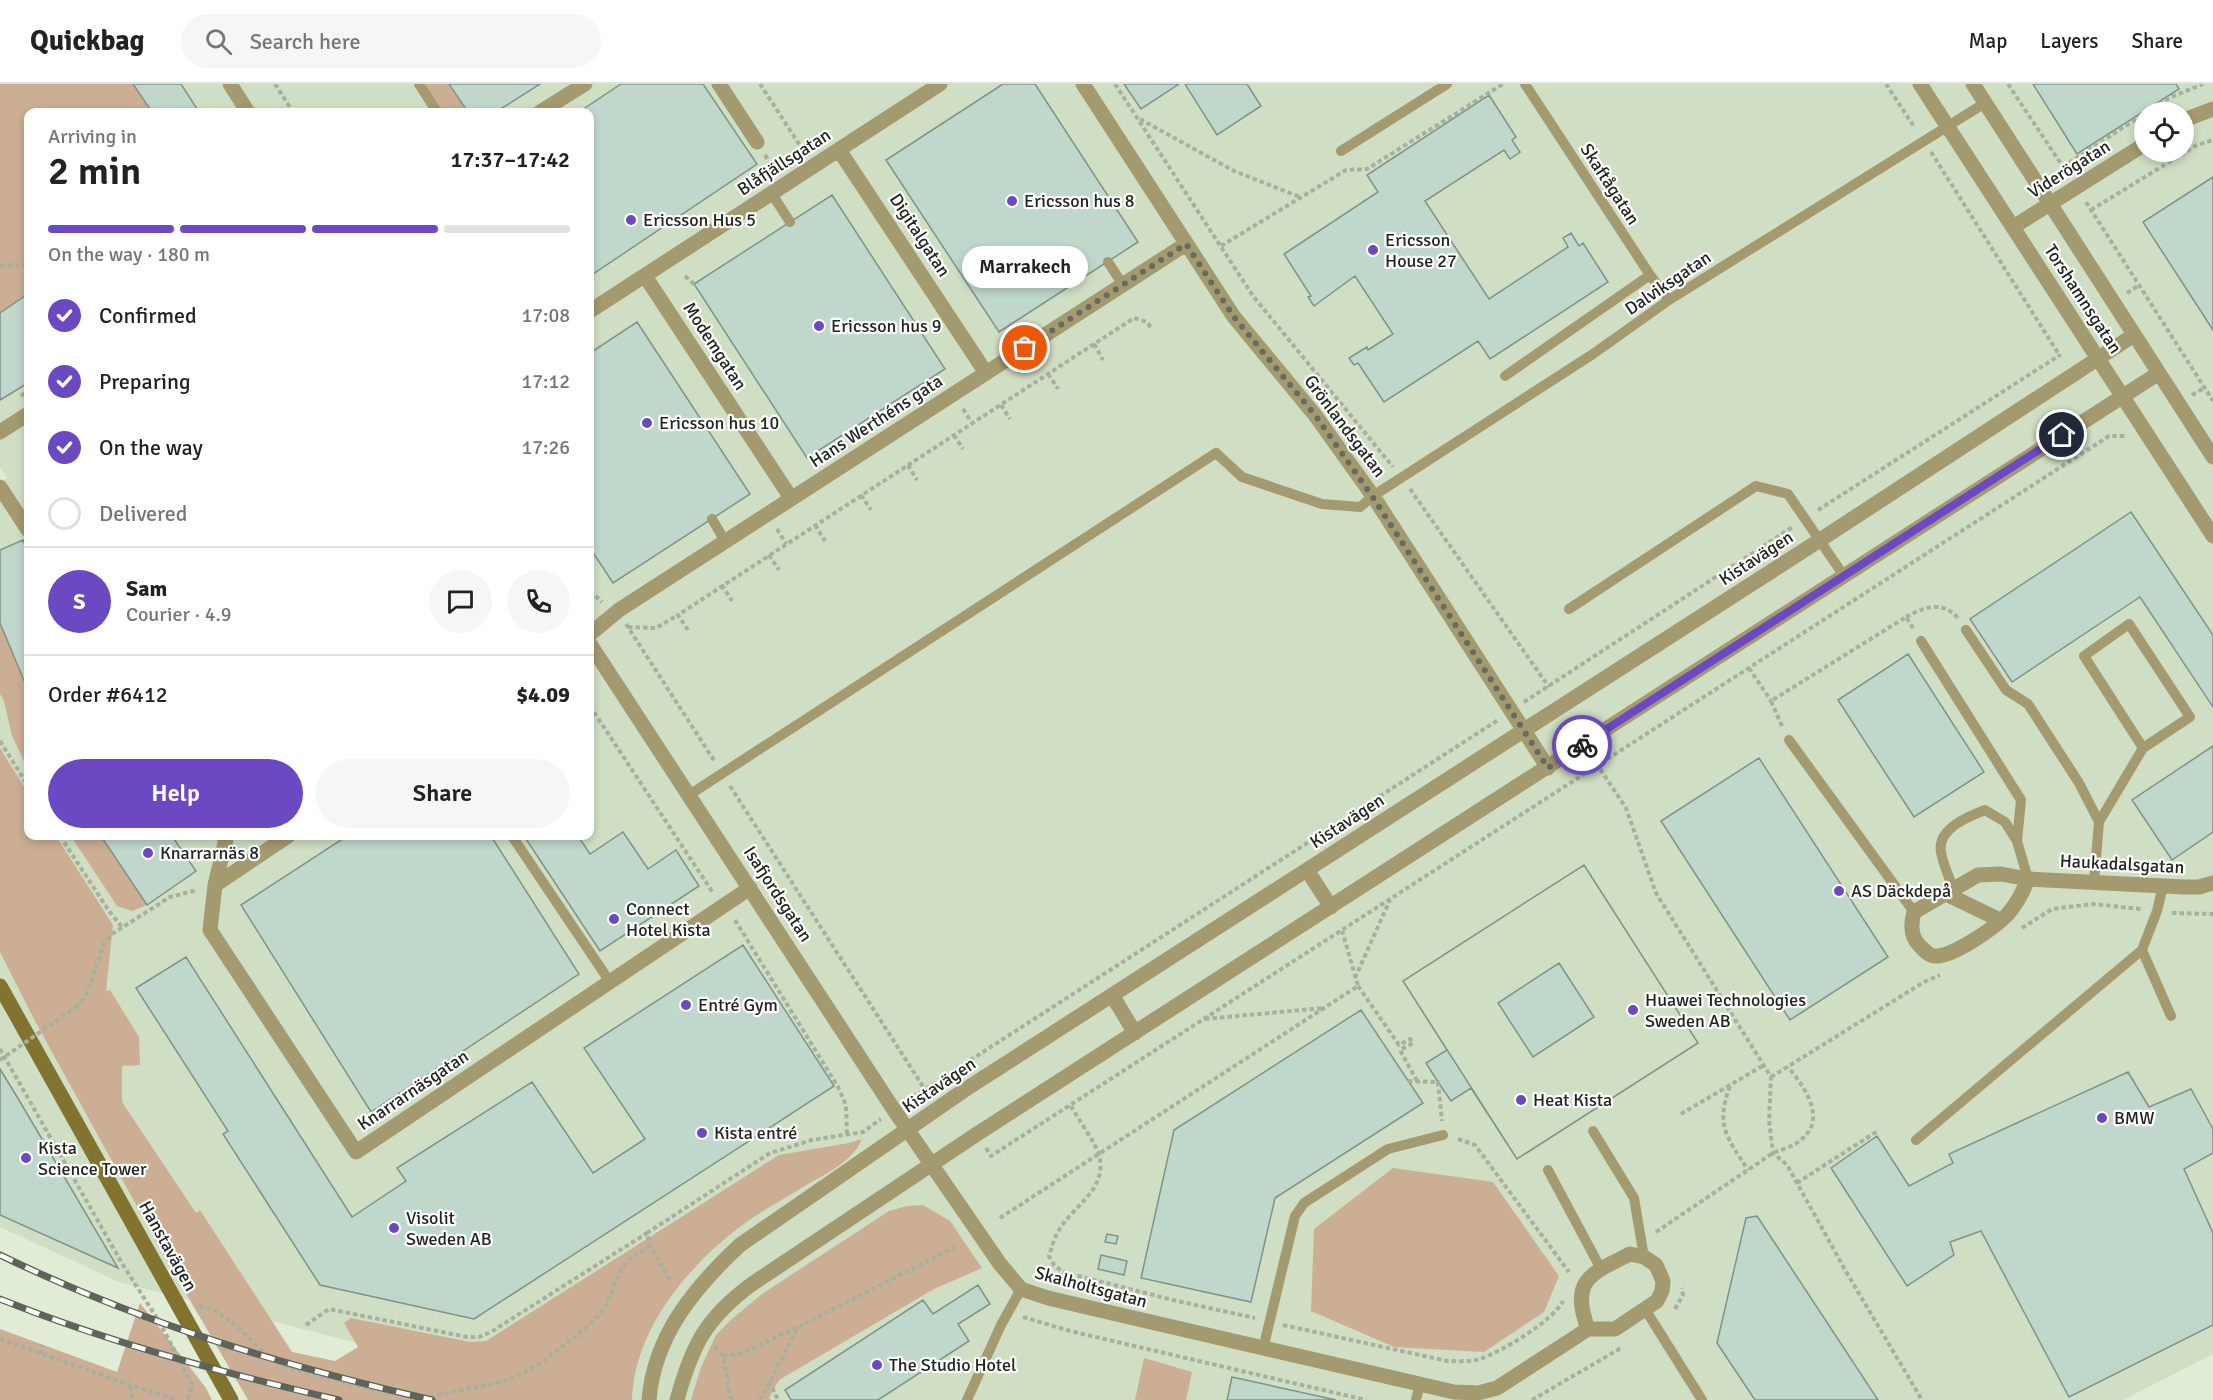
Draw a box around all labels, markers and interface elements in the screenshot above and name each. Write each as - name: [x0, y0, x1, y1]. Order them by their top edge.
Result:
- search box: [181, 14, 601, 68]
- text: Quickbag: [30, 24, 145, 58]
- icon: search: [202, 25, 235, 58]
- text: Search here: [250, 28, 361, 55]
- text: Map: [1969, 28, 2007, 54]
- text: Layers: [2040, 28, 2098, 54]
- text: Share: [2131, 28, 2183, 54]
- map controls: [2134, 102, 2194, 162]
- button: locate: [2134, 102, 2194, 162]
- text: Arriving in: [48, 124, 137, 149]
- street label: Blåfjällsgatan: [733, 124, 835, 200]
- street label: Viderögatan: [2024, 135, 2114, 203]
- street label: Skaftågatan: [1576, 139, 1644, 229]
- text: 17:37–17:42: [451, 146, 570, 173]
- text: 2 min: [48, 147, 141, 195]
- street label: Digitalgatan: [885, 189, 955, 281]
- place label: Ericsson hus 8: [1024, 190, 1135, 212]
- marker: Ericsson hus 8: [1005, 194, 1019, 208]
- place label: Ericsson Hus 5: [643, 209, 756, 231]
- marker: Ericsson Hus 5: [624, 213, 638, 227]
- place label: Ericsson House 27: [1385, 229, 1457, 272]
- street label: Torshamnsgatan: [2039, 240, 2127, 358]
- text: On the way · 180 m: [48, 242, 210, 267]
- marker: Ericsson House 27: [1366, 243, 1380, 257]
- callout: Marrakech: [962, 246, 1088, 288]
- street label: Dalviksgatan: [1621, 246, 1715, 320]
- text: Marrakech: [979, 254, 1071, 279]
- street label: Modemgatan: [678, 298, 752, 394]
- icon: check: [48, 299, 81, 332]
- text: Confirmed: [99, 302, 197, 329]
- text: 17:08: [521, 303, 570, 328]
- place label: Ericsson hus 9: [831, 315, 942, 337]
- marker: Ericsson hus 9: [812, 319, 826, 333]
- pin: [999, 322, 1050, 373]
- icon: bag: [1008, 331, 1041, 364]
- icon: check: [48, 365, 81, 398]
- text: Preparing: [99, 368, 191, 395]
- text: 17:12: [521, 369, 570, 394]
- street label: Hans Werthéns gata: [805, 370, 947, 472]
- street label: Grönlandsgatan: [1299, 371, 1391, 481]
- pin: [2036, 409, 2087, 460]
- place label: Ericsson hus 10: [659, 412, 779, 434]
- marker: Ericsson hus 10: [640, 416, 654, 430]
- icon: home: [2045, 418, 2078, 451]
- icon: check: [48, 431, 81, 464]
- text: On the way: [99, 434, 203, 461]
- text: 17:26: [521, 435, 570, 460]
- text: Delivered: [99, 500, 187, 527]
- street label: Kistavägen: [1715, 526, 1797, 590]
- button: chat: [429, 570, 492, 633]
- button: phone: [507, 570, 570, 633]
- text: Sam: [126, 575, 167, 602]
- text: S: [73, 588, 86, 615]
- text: Courier · 4.9: [126, 602, 232, 627]
- text: Order #6412: [48, 681, 168, 708]
- text: $4.09: [516, 681, 570, 708]
- courier: [1552, 715, 1612, 775]
- icon: bike: [1566, 729, 1599, 762]
- button: Help: [48, 759, 303, 828]
- button: Share: [315, 759, 570, 828]
- street label: Kistavägen: [1306, 789, 1388, 853]
- place label: Knarrarnäs 8: [160, 842, 259, 864]
- street label: Isafjordsgatan: [739, 842, 817, 946]
- marker: Knarrarnäs 8: [141, 846, 155, 860]
- street label: Haukadalsgatan: [2059, 850, 2185, 878]
- place label: AS Däckdepå: [1851, 880, 1951, 902]
- marker: AS Däckdepå: [1832, 884, 1846, 898]
- place label: Connect Hotel Kista: [626, 898, 711, 941]
- marker: Connect Hotel Kista: [607, 912, 621, 926]
- place label: Huawei Technologies Sweden AB: [1645, 989, 1806, 1032]
- place label: Entré Gym: [698, 994, 778, 1016]
- marker: Entré Gym: [679, 998, 693, 1012]
- marker: Huawei Technologies Sweden AB: [1626, 1003, 1640, 1017]
- street label: Knarrarnäsgatan: [353, 1045, 473, 1135]
- street label: Kistavägen: [898, 1052, 980, 1118]
- place label: Heat Kista: [1533, 1089, 1612, 1111]
- marker: Heat Kista: [1514, 1093, 1528, 1107]
- place label: BMW: [2114, 1107, 2154, 1129]
- marker: BMW: [2095, 1111, 2109, 1125]
- place label: Kista entré: [714, 1122, 797, 1144]
- marker: Kista entré: [695, 1126, 709, 1140]
- place label: Kista Science Tower: [38, 1137, 147, 1180]
- marker: Kista Science Tower: [19, 1151, 33, 1165]
- street label: Hanstavägen: [134, 1197, 202, 1295]
- place label: Visolit Sweden AB: [406, 1207, 492, 1250]
- marker: Visolit Sweden AB: [387, 1221, 401, 1235]
- street label: Skalholtsgatan: [1032, 1261, 1150, 1313]
- place label: The Studio Hotel: [889, 1354, 1016, 1376]
- marker: The Studio Hotel: [870, 1358, 884, 1372]

